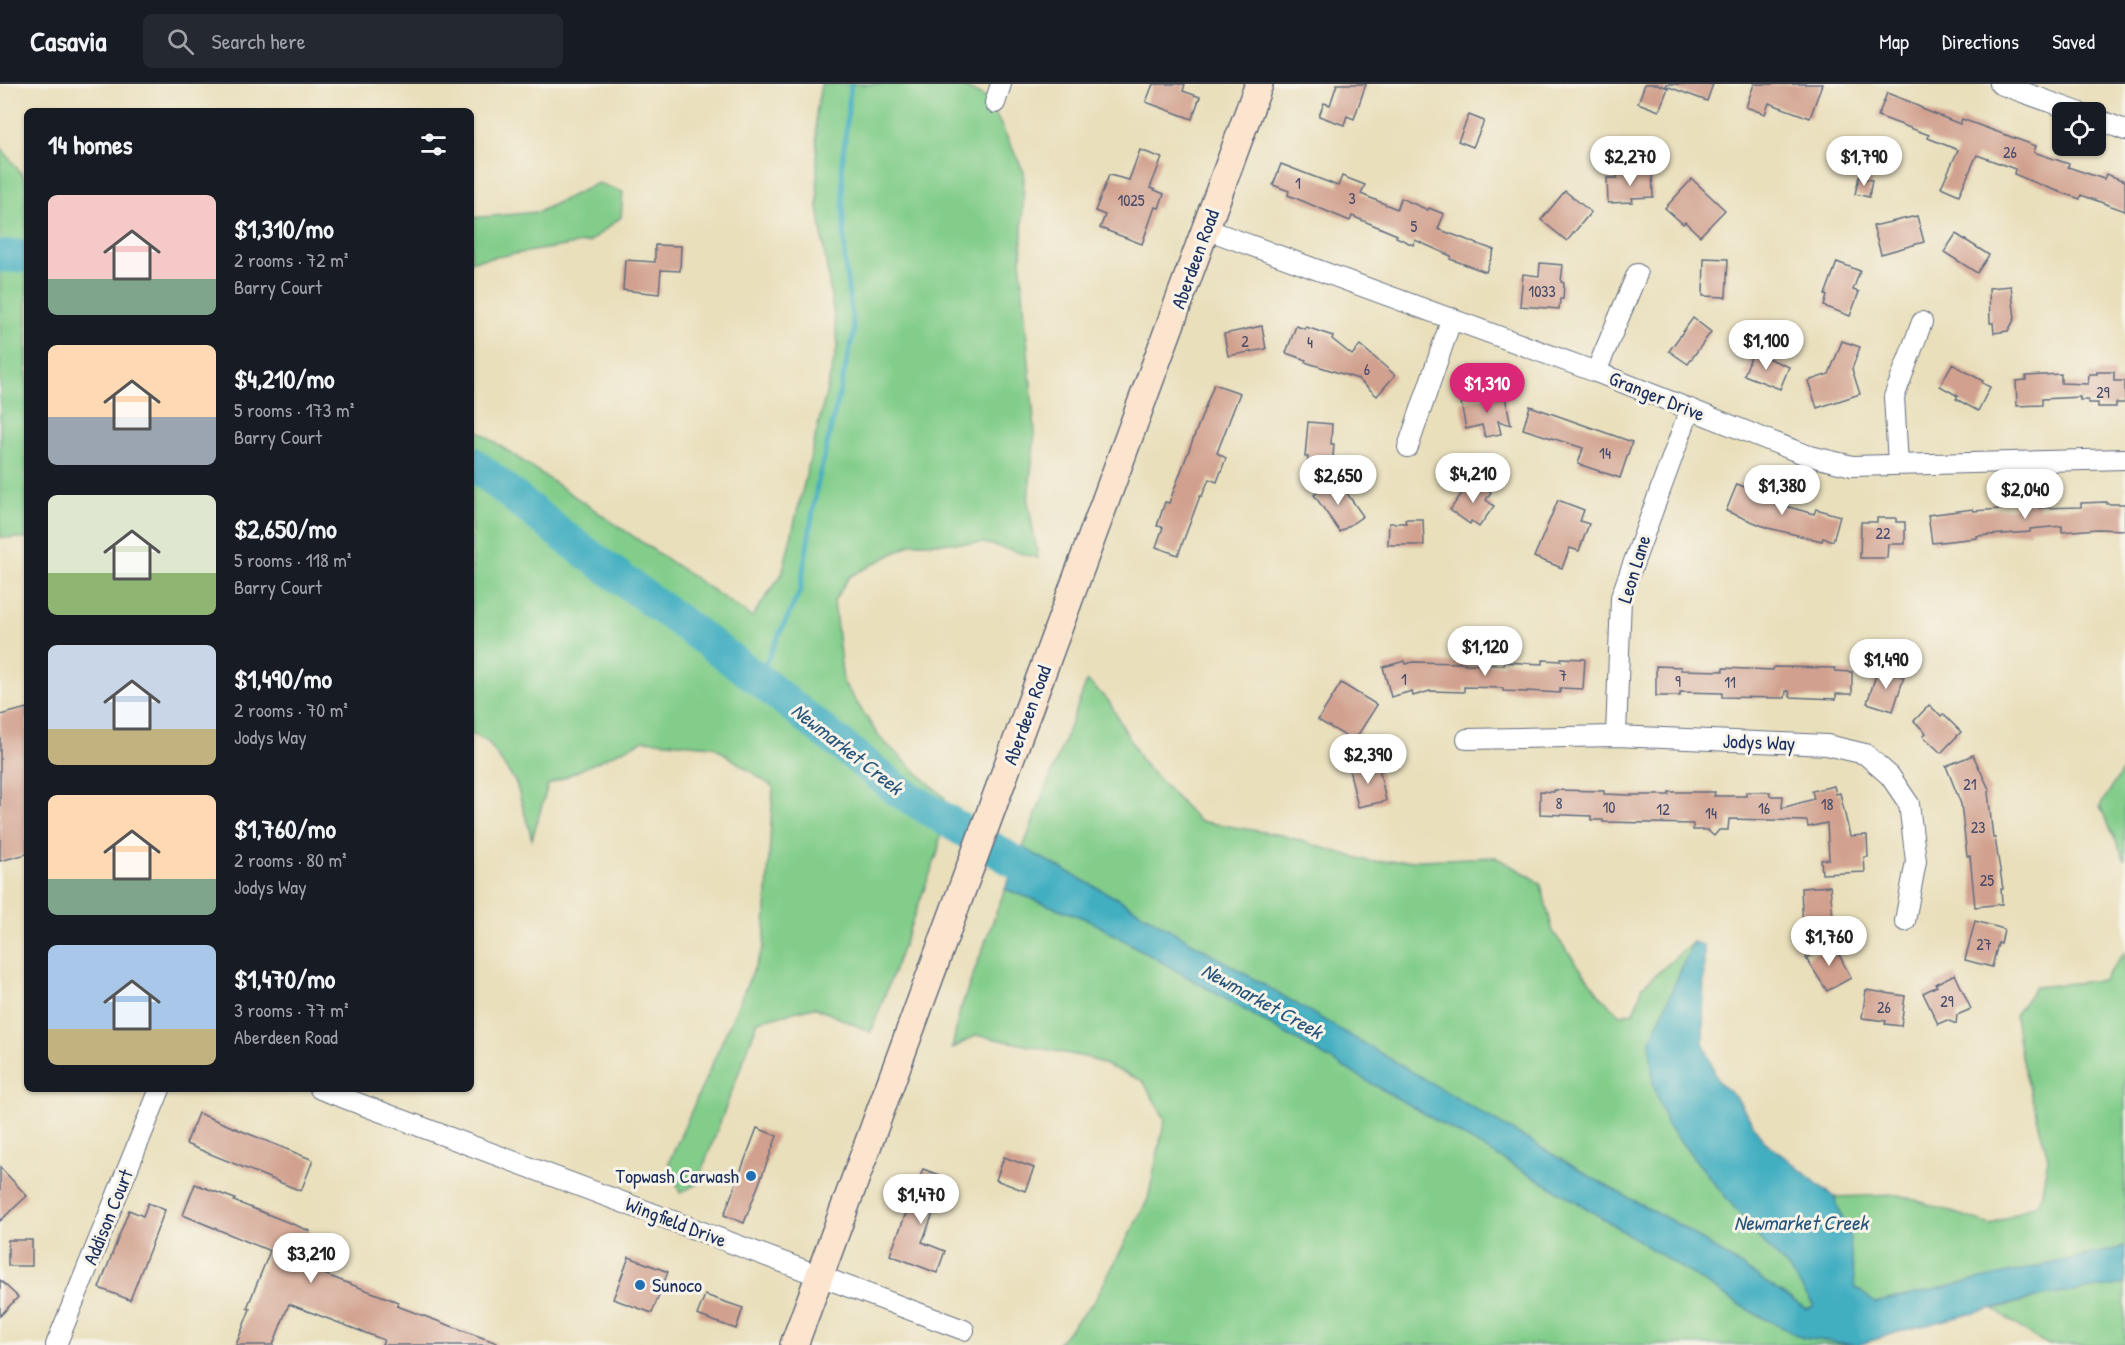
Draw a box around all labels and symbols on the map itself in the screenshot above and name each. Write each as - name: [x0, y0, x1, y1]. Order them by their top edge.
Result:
- pin: $2,270: [1581, 136, 1679, 187]
- pin: $1,790: [1815, 136, 1913, 187]
- house number: 26: [2003, 141, 2017, 163]
- house number: 1: [1295, 172, 1301, 194]
- house number: 3: [1348, 187, 1356, 209]
- house number: 1025: [1117, 189, 1145, 211]
- street label: Aberdeen Road: [1164, 205, 1225, 312]
- house number: 5: [1411, 215, 1418, 237]
- house number: 1033: [1528, 280, 1556, 302]
- pin: $1,100: [1717, 320, 1815, 371]
- house number: 2: [1241, 330, 1249, 352]
- house number: 4: [1307, 331, 1313, 353]
- house number: 6: [1364, 358, 1370, 380]
- pin: $1,310: [1438, 363, 1536, 414]
- street label: Granger Drive: [1605, 364, 1709, 427]
- house number: 29: [2096, 381, 2110, 403]
- house number: 14: [1599, 442, 1611, 464]
- pin: $4,210: [1424, 453, 1522, 504]
- pin: $2,650: [1289, 455, 1387, 506]
- pin: $1,380: [1733, 465, 1831, 516]
- pin: $2,040: [1976, 469, 2074, 520]
- house number: 22: [1876, 522, 1891, 544]
- street label: Leon Lane: [1610, 532, 1657, 606]
- pin: $1,120: [1436, 626, 1534, 677]
- pin: $1,490: [1837, 639, 1935, 690]
- street label: Aberdeen Road: [996, 661, 1057, 768]
- house number: 7: [1559, 664, 1567, 686]
- house number: 1: [1401, 668, 1407, 690]
- house number: 9: [1675, 670, 1681, 692]
- house number: 11: [1724, 671, 1736, 693]
- water label: Newmarket Creek: [786, 696, 911, 803]
- street label: Jodys Way: [1722, 727, 1796, 756]
- pin: $2,390: [1319, 734, 1417, 785]
- house number: 21: [1963, 773, 1977, 795]
- house number: 8: [1556, 792, 1563, 814]
- house number: 18: [1821, 793, 1833, 815]
- house number: 10: [1603, 796, 1615, 818]
- house number: 16: [1758, 797, 1770, 819]
- house number: 12: [1656, 798, 1670, 820]
- house number: 14: [1705, 802, 1717, 824]
- house number: 23: [1971, 816, 1985, 838]
- house number: 25: [1980, 869, 1994, 891]
- pin: $1,760: [1780, 916, 1878, 967]
- house number: 27: [1976, 933, 1992, 955]
- water label: Newmarket Creek: [1197, 955, 1330, 1047]
- house number: 29: [1940, 990, 1954, 1012]
- house number: 26: [1877, 996, 1891, 1018]
- place label: Topwash Carwash: [616, 1162, 739, 1189]
- street label: Addison Court: [76, 1164, 139, 1269]
- marker: Topwash Carwash: [744, 1169, 758, 1183]
- pin: $1,470: [872, 1174, 970, 1225]
- street label: Wingfield Drive: [622, 1190, 731, 1253]
- water label: Newmarket Creek: [1734, 1208, 1870, 1237]
- pin: $3,210: [262, 1233, 360, 1284]
- place label: Sunoco: [652, 1271, 702, 1298]
- marker: Sunoco: [633, 1278, 647, 1292]

